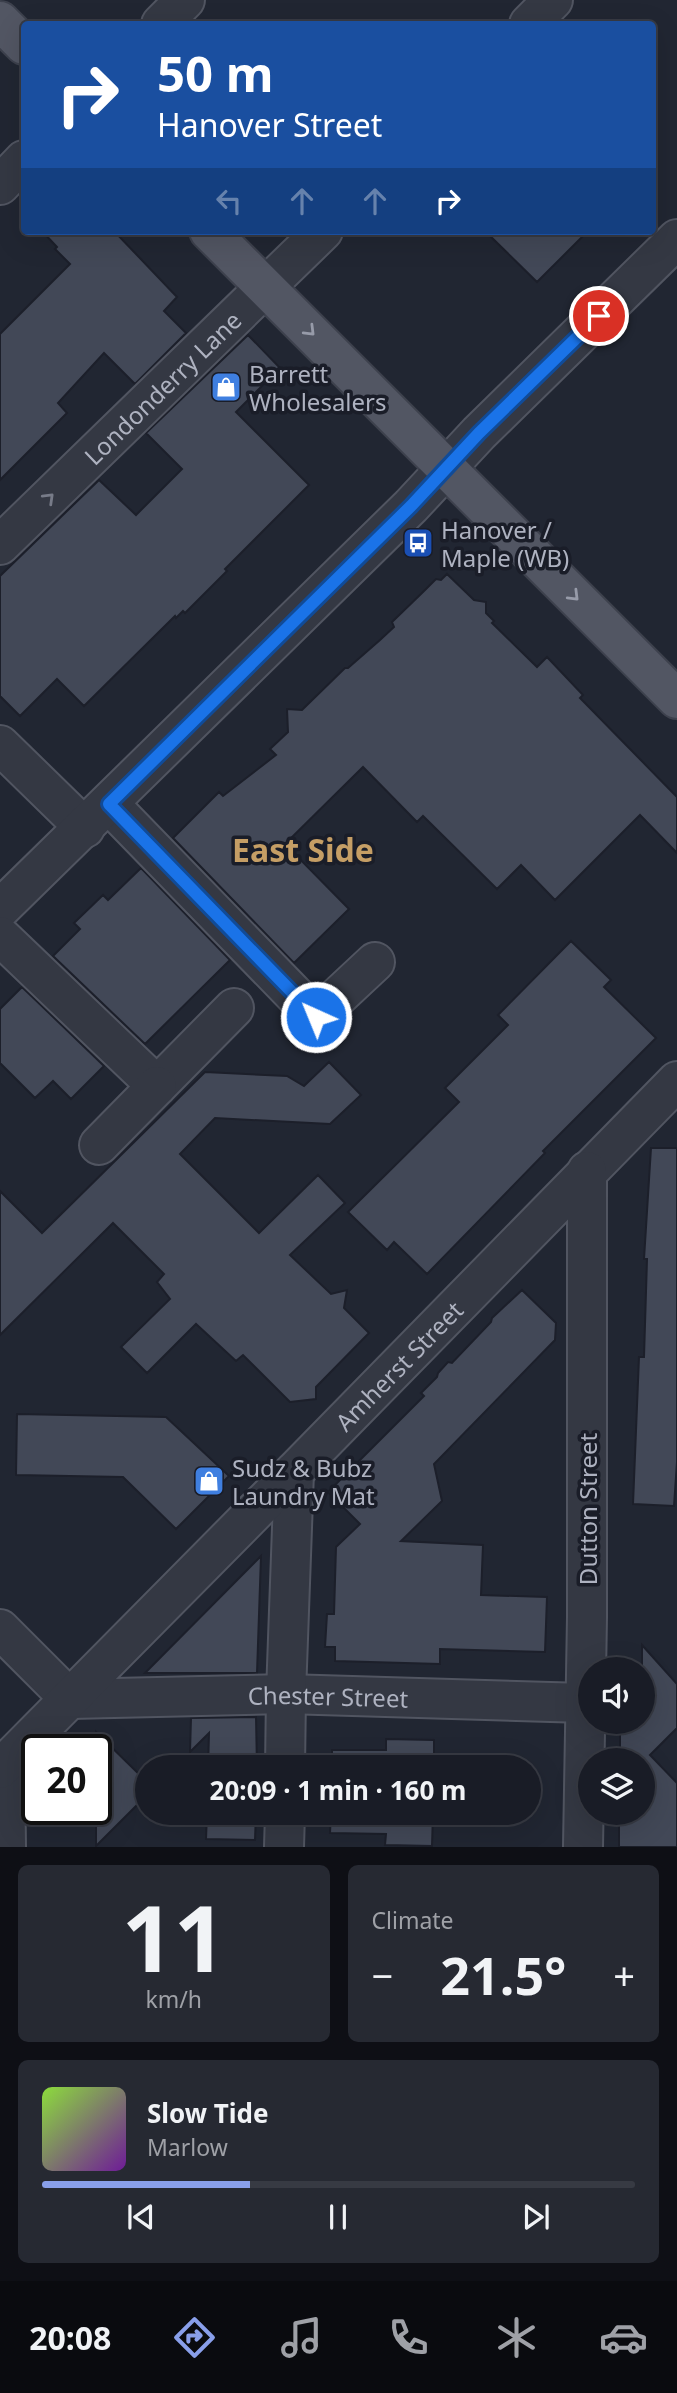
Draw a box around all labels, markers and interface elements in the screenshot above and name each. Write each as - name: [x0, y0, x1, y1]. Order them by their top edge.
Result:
- text: 50 m: [157, 40, 274, 106]
- icon: right: [42, 49, 133, 140]
- text: Hanover Street: [157, 103, 382, 146]
- icon: left: [210, 182, 248, 220]
- icon: ahead: [283, 182, 321, 220]
- icon: ahead: [356, 182, 394, 220]
- icon: right: [429, 182, 467, 220]
- pin: [569, 286, 629, 346]
- icon: arrive: [580, 297, 618, 335]
- street label: Londonderry Lane: [76, 303, 248, 472]
- one-way arrow: [301, 323, 314, 336]
- place label: Barrett Wholesalers: [249, 357, 387, 418]
- shop icon: Barrett Wholesalers: [209, 370, 243, 404]
- one-way arrow: [41, 493, 54, 506]
- place label: Hanover / Maple (WB): [441, 513, 569, 574]
- bus stop icon: Hanover / Maple (WB): [401, 526, 435, 560]
- one-way arrow: [566, 588, 579, 601]
- district label: East Side: [232, 828, 374, 871]
- position arrow: [279, 980, 353, 1054]
- street label: Amherst Street: [327, 1293, 470, 1438]
- street label: Dutton Street: [571, 1433, 604, 1585]
- place label: Sudz & Bubz Laundry Mat: [232, 1451, 375, 1512]
- shop icon: Sudz & Bubz Laundry Mat: [192, 1464, 226, 1498]
- map controls: [578, 1657, 655, 1825]
- button: sound: [578, 1657, 655, 1734]
- street label: Chester Street: [247, 1677, 409, 1714]
- speed limit sign: 20: [21, 1734, 112, 1825]
- button: layers: [578, 1748, 655, 1825]
- text: 20:09 · 1 min · 160 m: [210, 1772, 466, 1808]
- text: 11: [122, 1875, 226, 1999]
- text: Climate: [372, 1904, 454, 1936]
- text: 21.5°: [440, 1939, 566, 2010]
- text: −: [372, 1949, 393, 2001]
- text: +: [613, 1949, 635, 2001]
- text: km/h: [145, 1983, 202, 2015]
- text: Slow Tide: [147, 2095, 269, 2131]
- text: Marlow: [147, 2131, 228, 2163]
- icon: previous: [122, 2198, 160, 2236]
- icon: pause: [319, 2198, 357, 2236]
- icon: next: [517, 2198, 555, 2236]
- icon: directions: [170, 2313, 219, 2362]
- icon: music: [277, 2313, 326, 2362]
- icon: phone: [384, 2313, 433, 2362]
- icon: climate: [492, 2313, 541, 2362]
- icon: car: [599, 2313, 648, 2362]
- text: 20:08: [29, 2316, 111, 2359]

